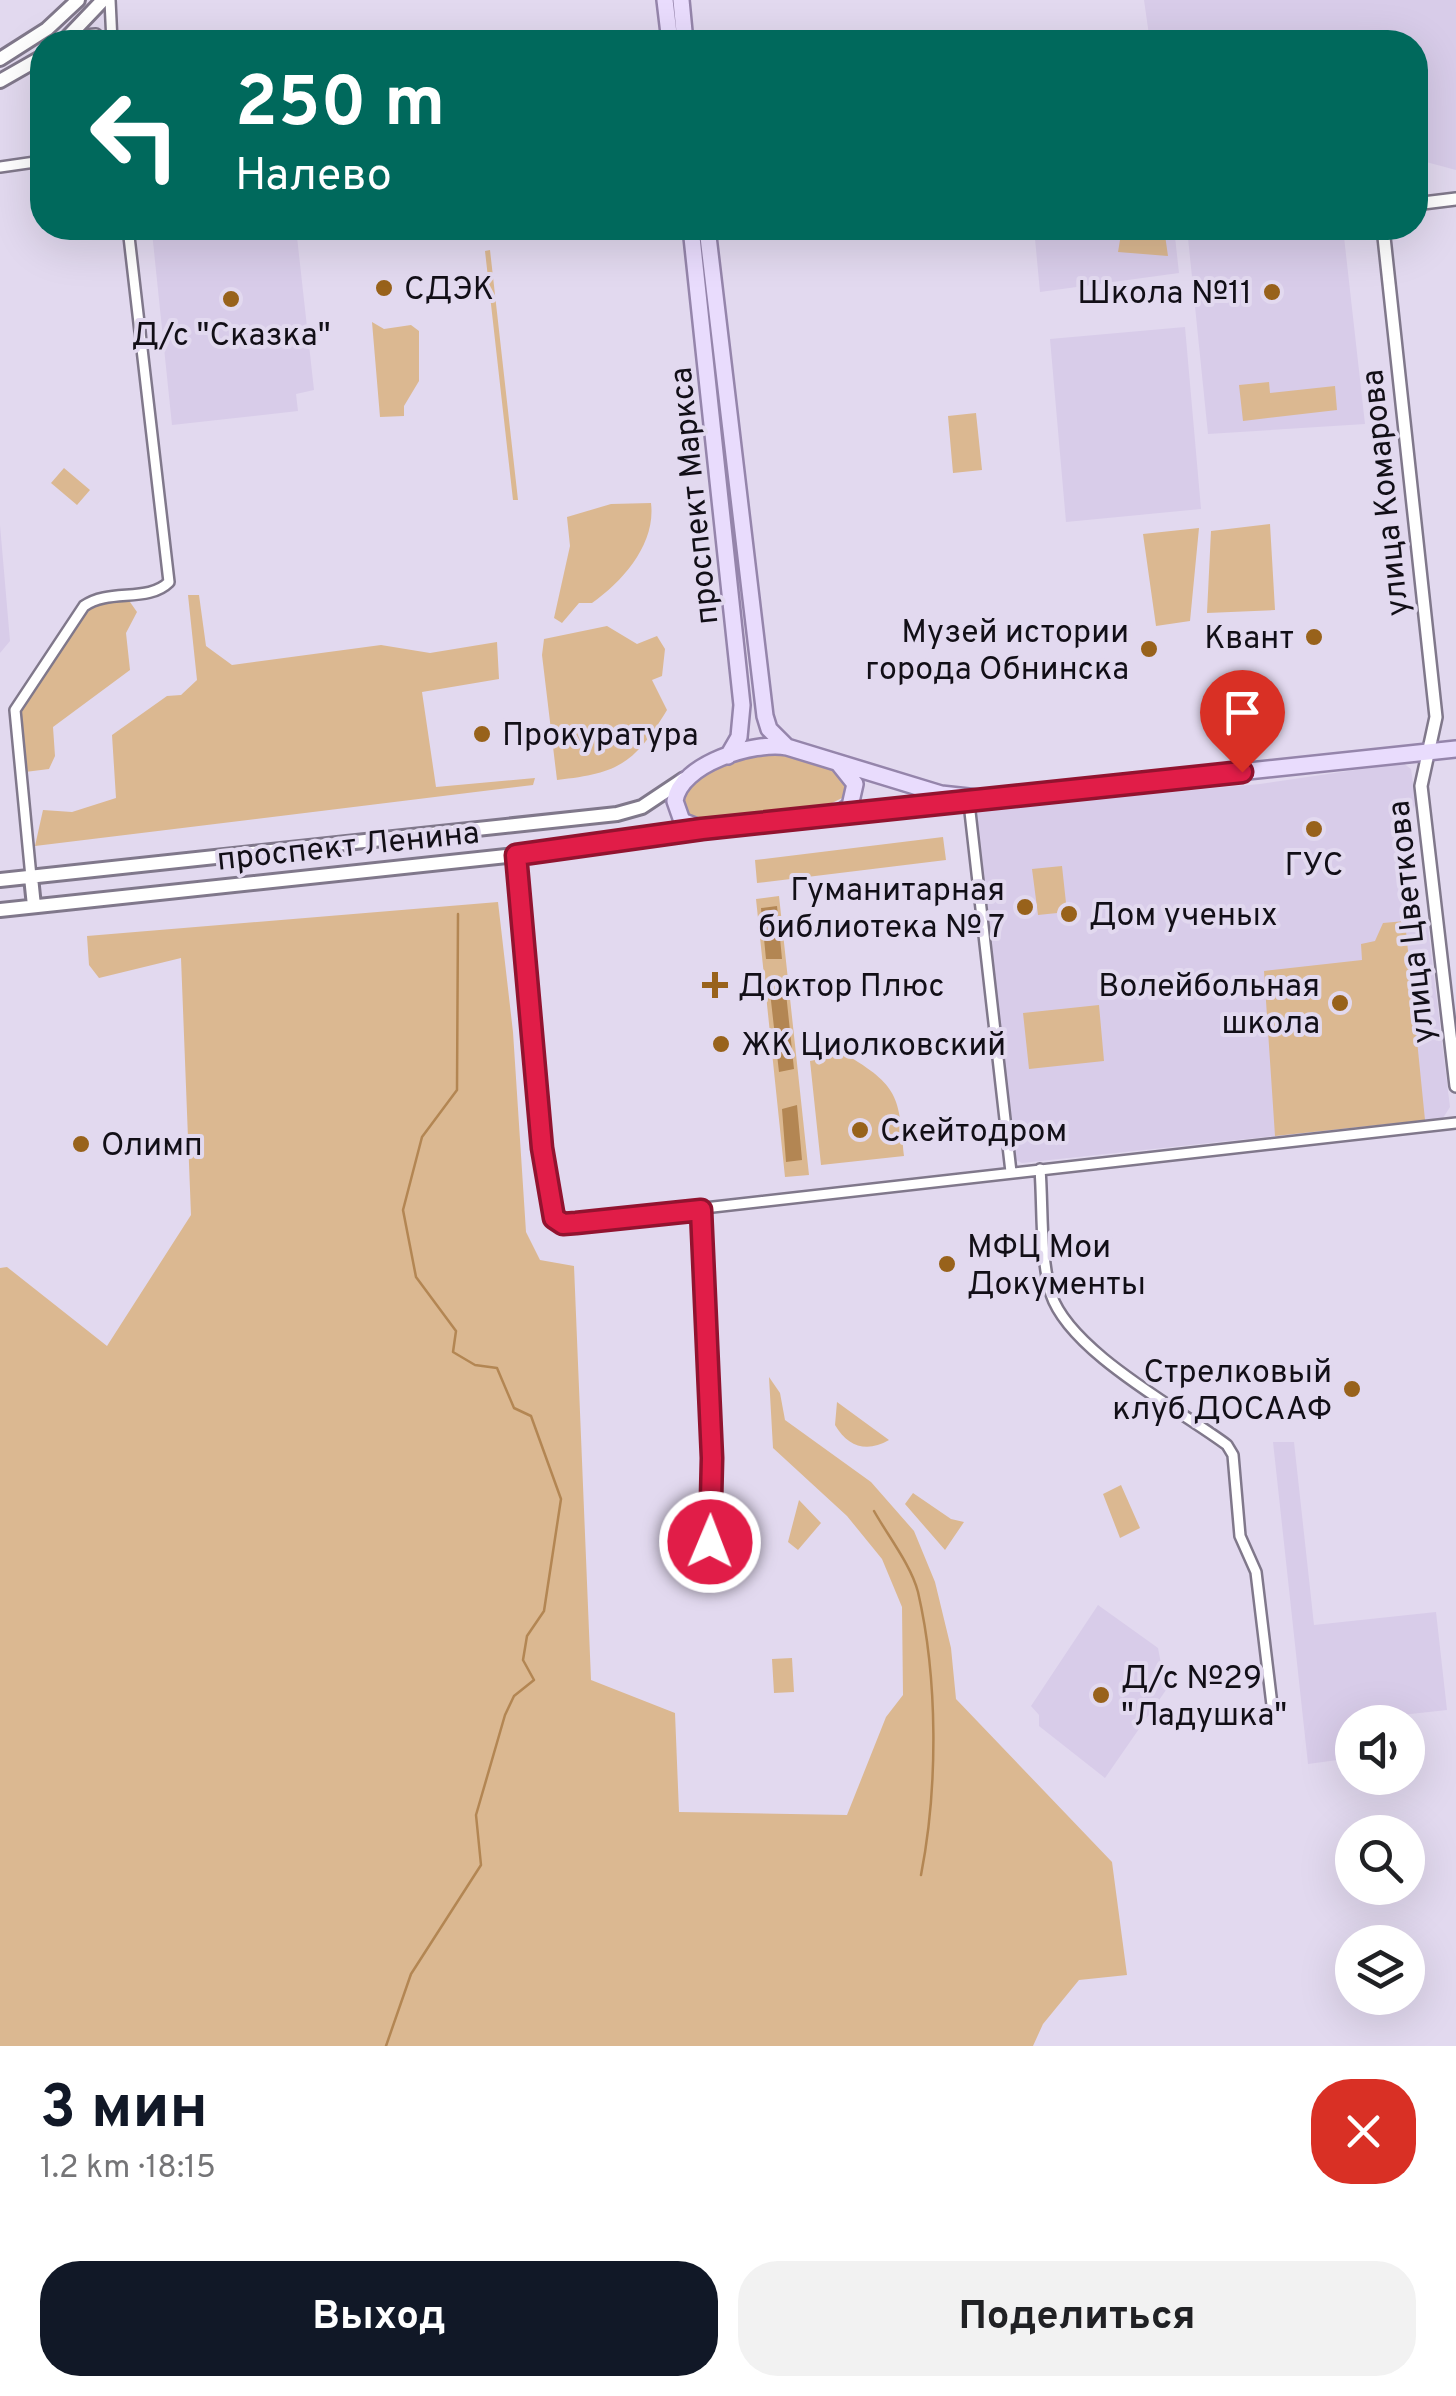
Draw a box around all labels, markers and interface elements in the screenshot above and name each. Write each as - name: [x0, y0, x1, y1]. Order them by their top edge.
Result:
- text: 250 m: [235, 62, 445, 151]
- icon: left: [70, 70, 200, 200]
- text: Налево: [235, 149, 392, 206]
- place label: СДЭК: [404, 271, 494, 311]
- place label: Школа №11: [1077, 275, 1252, 315]
- marker: СДЭК: [373, 277, 395, 299]
- marker: Школа №11: [1261, 281, 1283, 303]
- marker: Д/с "Сказка": [220, 288, 242, 310]
- place label: Д/с "Сказка": [131, 317, 331, 357]
- street label: проспект Маркса: [663, 365, 729, 626]
- street label: улица Комарова: [1354, 367, 1420, 618]
- place label: Музей истории города Обнинска: [865, 614, 1129, 691]
- place label: Квант: [1204, 620, 1294, 660]
- marker: Квант: [1303, 626, 1325, 648]
- marker: Музей истории города Обнинска: [1138, 638, 1160, 660]
- pin: [1200, 670, 1285, 773]
- icon: arrive: [1215, 685, 1270, 740]
- place label: Прокуратура: [502, 717, 699, 757]
- marker: Прокуратура: [471, 723, 493, 745]
- street label: улица Цветкова: [1380, 798, 1446, 1045]
- street label: проспект Ленина: [215, 814, 482, 882]
- marker: ГУС: [1303, 818, 1325, 840]
- place label: ГУС: [1284, 847, 1344, 887]
- place label: Гуманитарная библиотека № 7: [758, 872, 1005, 949]
- marker: Гуманитарная библиотека № 7: [1014, 896, 1036, 918]
- place label: Дом ученых: [1089, 897, 1278, 937]
- marker: Дом ученых: [1058, 903, 1080, 925]
- place label: Доктор Плюс: [738, 968, 945, 1008]
- place label: Волейбольная школа: [1098, 968, 1320, 1045]
- marker: Доктор Плюс: [702, 972, 728, 998]
- marker: Волейбольная школа: [1329, 992, 1351, 1014]
- place label: ЖК Циолковский: [741, 1027, 1006, 1067]
- marker: ЖК Циолковский: [710, 1033, 732, 1055]
- place label: Скейтодром: [880, 1113, 1067, 1153]
- marker: Скейтодром: [849, 1119, 871, 1141]
- place label: Олимп: [101, 1127, 203, 1167]
- marker: Олимп: [70, 1133, 92, 1155]
- place label: МФЦ Мои Документы: [967, 1229, 1146, 1306]
- marker: МФЦ Мои Документы: [936, 1253, 958, 1275]
- place label: Стрелковый клуб ДОСААФ: [1112, 1354, 1332, 1431]
- marker: Стрелковый клуб ДОСААФ: [1341, 1378, 1363, 1400]
- position arrow: [658, 1490, 762, 1594]
- place label: Д/с №29 "Ладушка": [1121, 1660, 1287, 1737]
- marker: Д/с №29 "Ладушка": [1090, 1684, 1112, 1706]
- map controls: [1335, 1705, 1425, 2015]
- button: sound: [1335, 1705, 1425, 1795]
- button: search: [1335, 1815, 1425, 1905]
- button: layers: [1335, 1925, 1425, 2015]
- text: 3 мин: [40, 2073, 208, 2149]
- button: close: [1311, 2079, 1416, 2184]
- text: 1.2 km · 18:15: [40, 2149, 216, 2189]
- button: Выход: [40, 2261, 718, 2376]
- button: Поделиться: [738, 2261, 1416, 2376]

